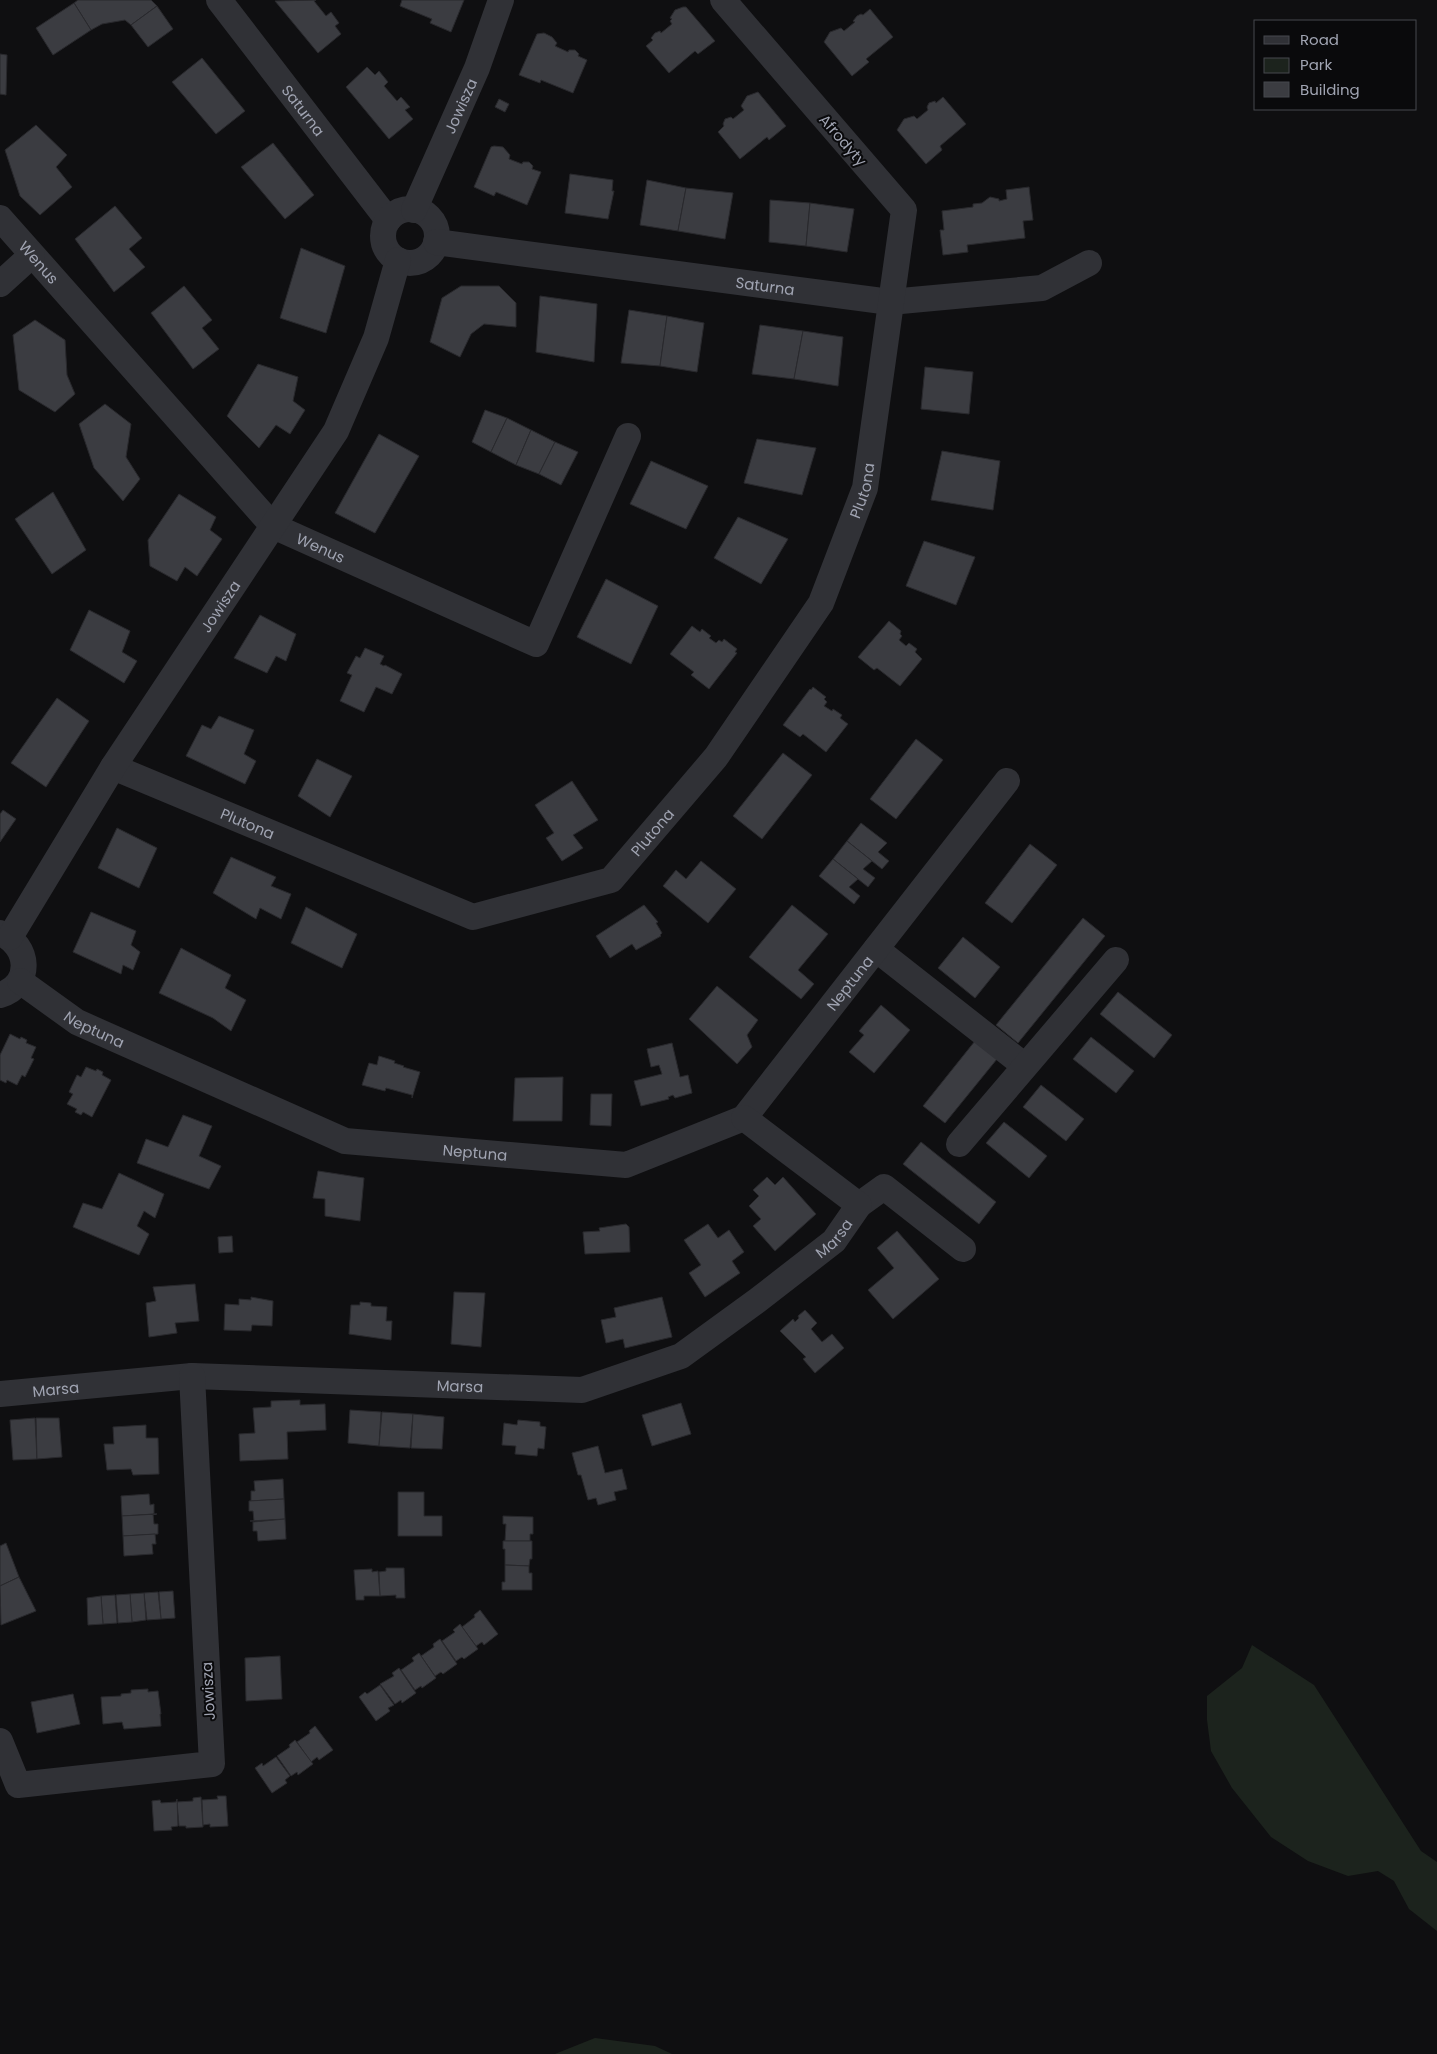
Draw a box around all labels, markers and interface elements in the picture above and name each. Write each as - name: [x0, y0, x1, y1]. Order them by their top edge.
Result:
- legend: [1254, 20, 1417, 110]
- text: Road: [1300, 29, 1339, 50]
- text: Park: [1300, 54, 1332, 75]
- street label: Jowisza: [439, 75, 482, 137]
- text: Building: [1300, 79, 1360, 100]
- street label: Saturna: [277, 80, 330, 140]
- street label: Afrodyty: [814, 109, 872, 171]
- street label: Wenus: [14, 236, 64, 288]
- street label: Saturna: [734, 271, 796, 300]
- street label: Plutona: [844, 461, 879, 521]
- street label: Wenus: [293, 527, 349, 568]
- street label: Jowisza: [195, 576, 245, 636]
- street label: Plutona: [218, 803, 278, 844]
- street label: Plutona: [626, 804, 678, 860]
- street label: Neptuna: [821, 951, 878, 1015]
- street label: Neptuna: [60, 1006, 128, 1052]
- street label: Neptuna: [442, 1139, 508, 1165]
- street label: Marsa: [811, 1214, 857, 1262]
- street label: Marsa: [436, 1374, 484, 1397]
- street label: Marsa: [32, 1376, 80, 1401]
- street label: Jowisza: [196, 1661, 220, 1721]

